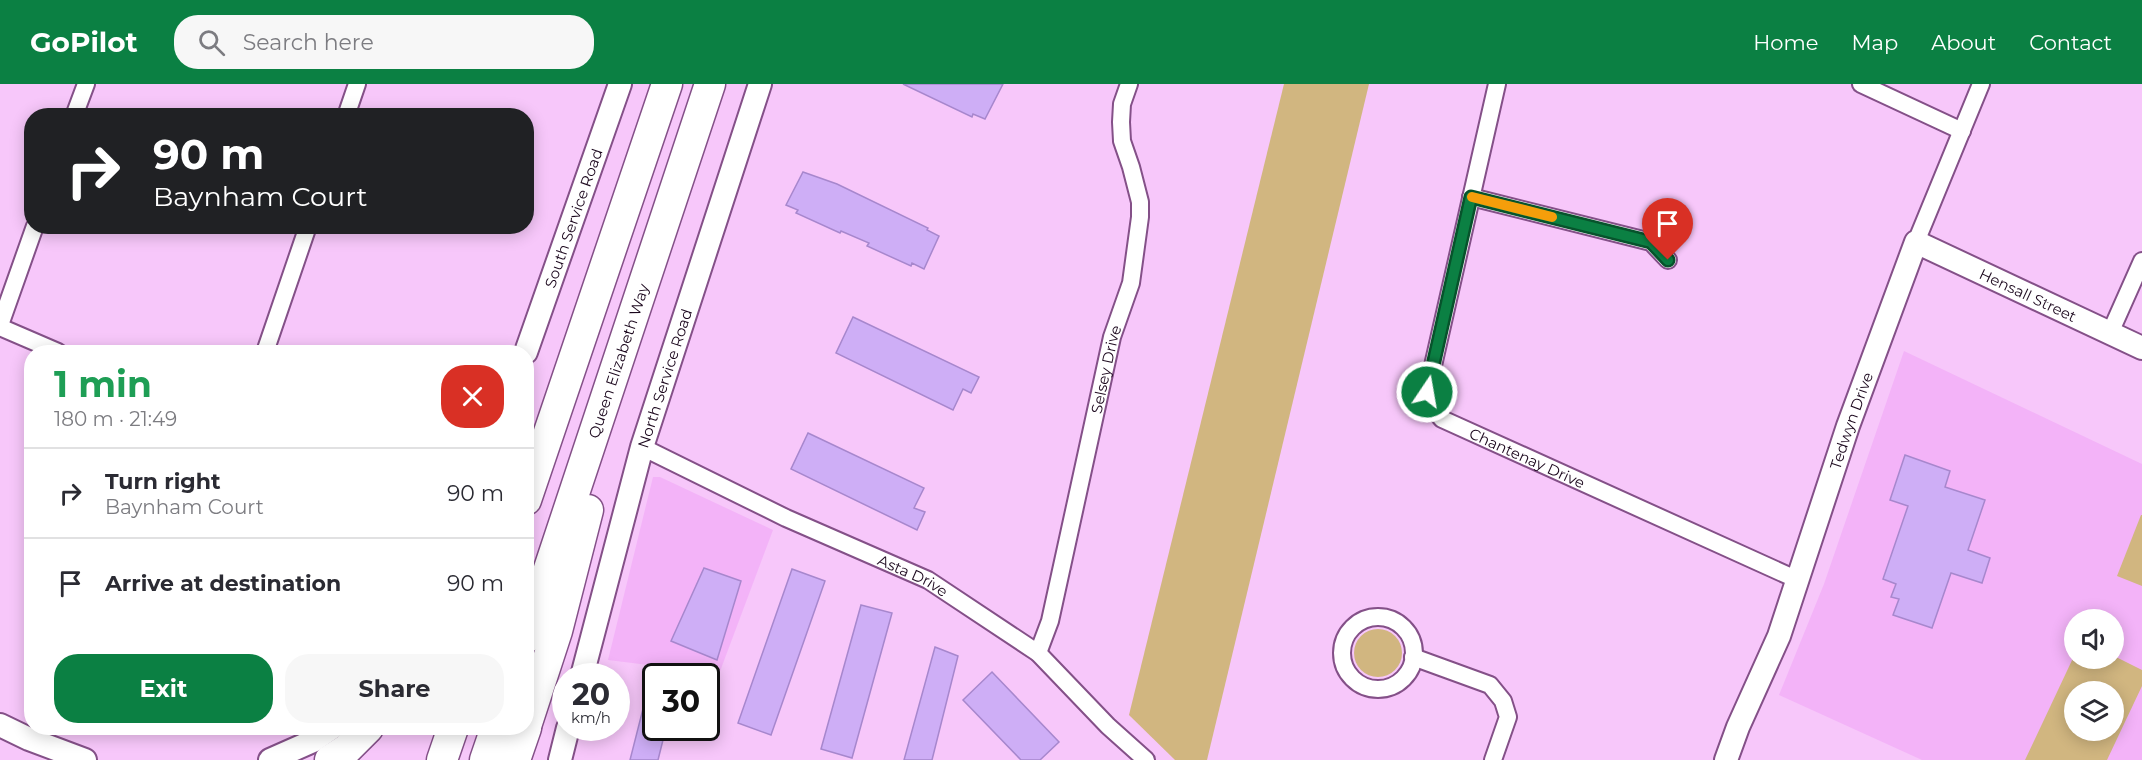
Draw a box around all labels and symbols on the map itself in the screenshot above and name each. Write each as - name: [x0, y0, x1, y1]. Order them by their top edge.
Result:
- street label: South Service Road: [540, 146, 606, 290]
- pin: [1642, 198, 1693, 260]
- street label: Hensall Street: [1977, 264, 2080, 325]
- street label: Queen Elizabeth Way: [584, 280, 653, 441]
- street label: North Service Road: [633, 306, 696, 450]
- street label: Selsey Drive: [1086, 322, 1125, 415]
- position arrow: [1395, 360, 1459, 424]
- street label: Tedwyn Drive: [1825, 369, 1877, 472]
- street label: Chantenay Drive: [1467, 423, 1588, 492]
- street label: Asta Drive: [875, 550, 952, 600]
- speed limit sign: 30: [642, 663, 720, 741]

